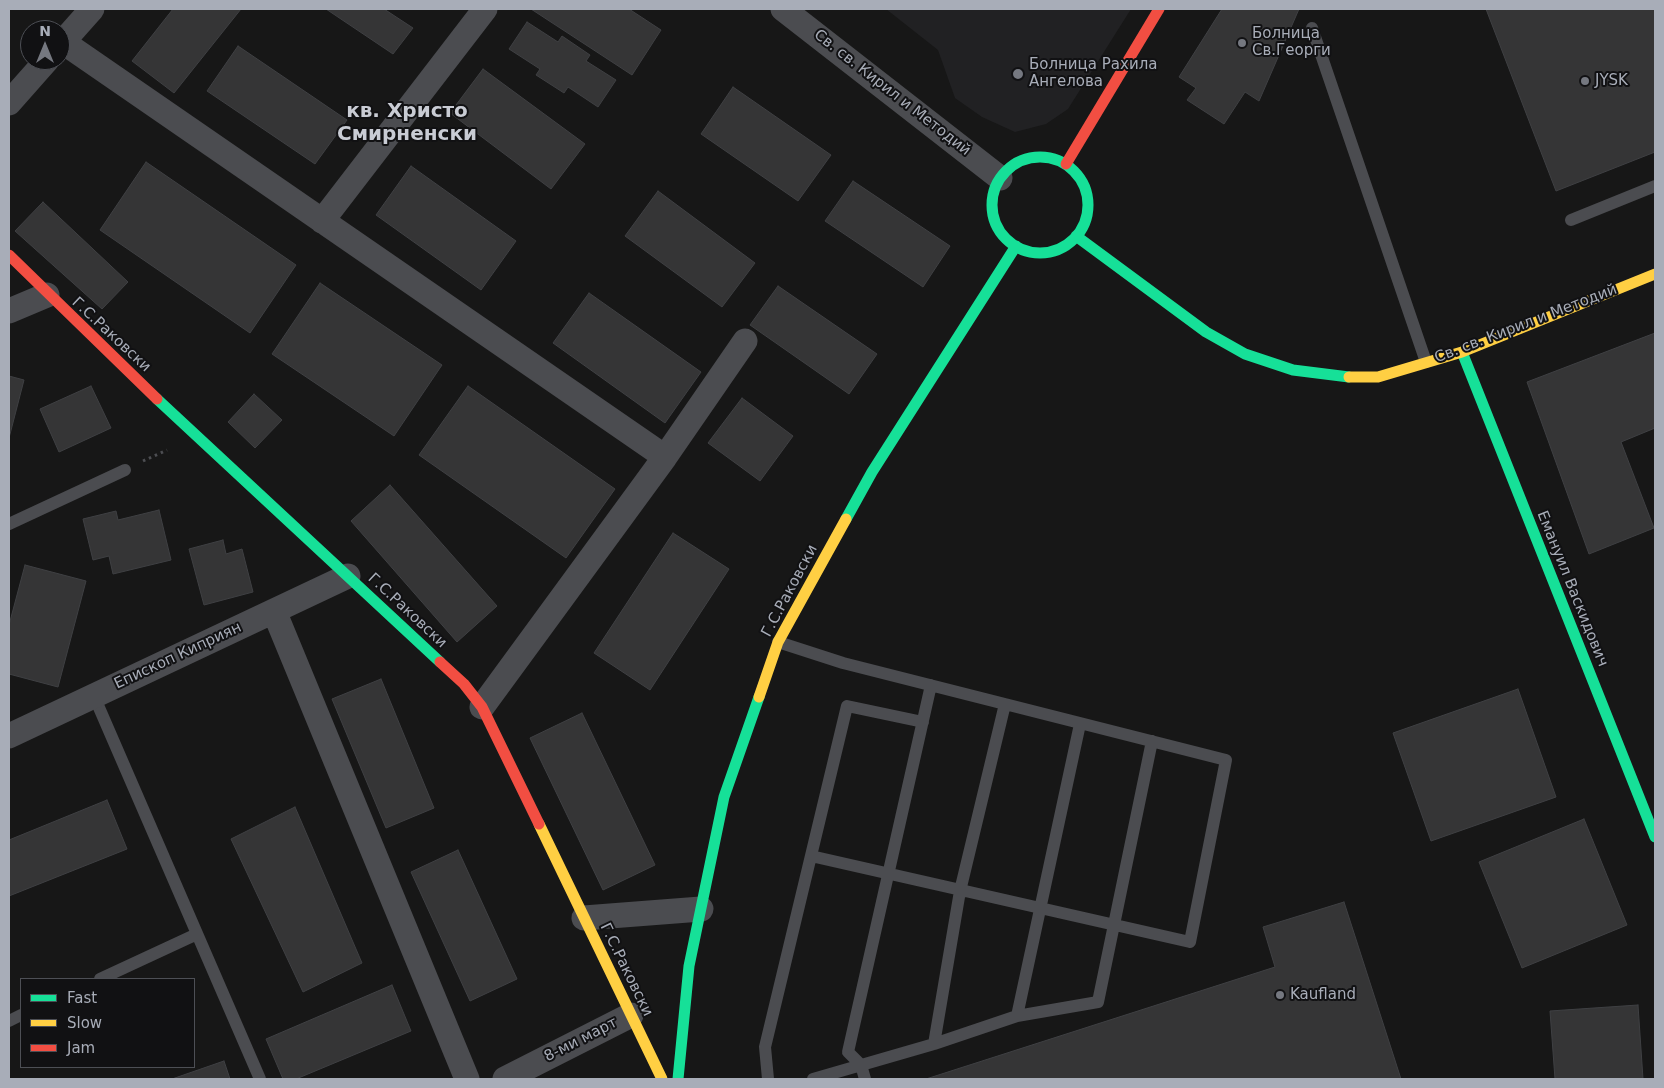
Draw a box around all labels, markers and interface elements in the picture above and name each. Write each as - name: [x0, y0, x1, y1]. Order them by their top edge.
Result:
- north arrow: [20, 20, 70, 70]
- text: N: [39, 23, 51, 39]
- place label: Болница Св.Георги: [1252, 25, 1331, 60]
- street label: Св. св. Кирил и Методий: [810, 26, 974, 160]
- marker: Болница Св.Георги: [1236, 37, 1248, 49]
- place label: Болница Рахила Ангелова: [1029, 56, 1157, 91]
- marker: Болница Рахила Ангелова: [1011, 67, 1025, 81]
- place label: JYSK: [1595, 72, 1628, 90]
- marker: JYSK: [1579, 75, 1591, 87]
- district label: кв. Христо Смирненски: [337, 100, 477, 147]
- street label: Св. св. Кирил и Методий: [1432, 281, 1620, 367]
- street label: Г.С.Раковски: [68, 294, 154, 376]
- street label: Емануил Васкидович: [1533, 509, 1611, 669]
- street label: Г.С.Раковски: [758, 542, 822, 640]
- street label: Г.С.Раковски: [364, 570, 450, 652]
- street label: Епископ Киприян: [111, 619, 245, 693]
- street label: Г.С.Раковски: [596, 920, 656, 1020]
- legend: [20, 978, 195, 1068]
- place label: Kaufland: [1290, 986, 1356, 1004]
- text: Fast: [67, 989, 97, 1007]
- marker: Kaufland: [1274, 989, 1286, 1001]
- text: Slow: [67, 1014, 102, 1032]
- street label: 8-ми март: [541, 1014, 621, 1066]
- text: Jam: [67, 1039, 95, 1057]

